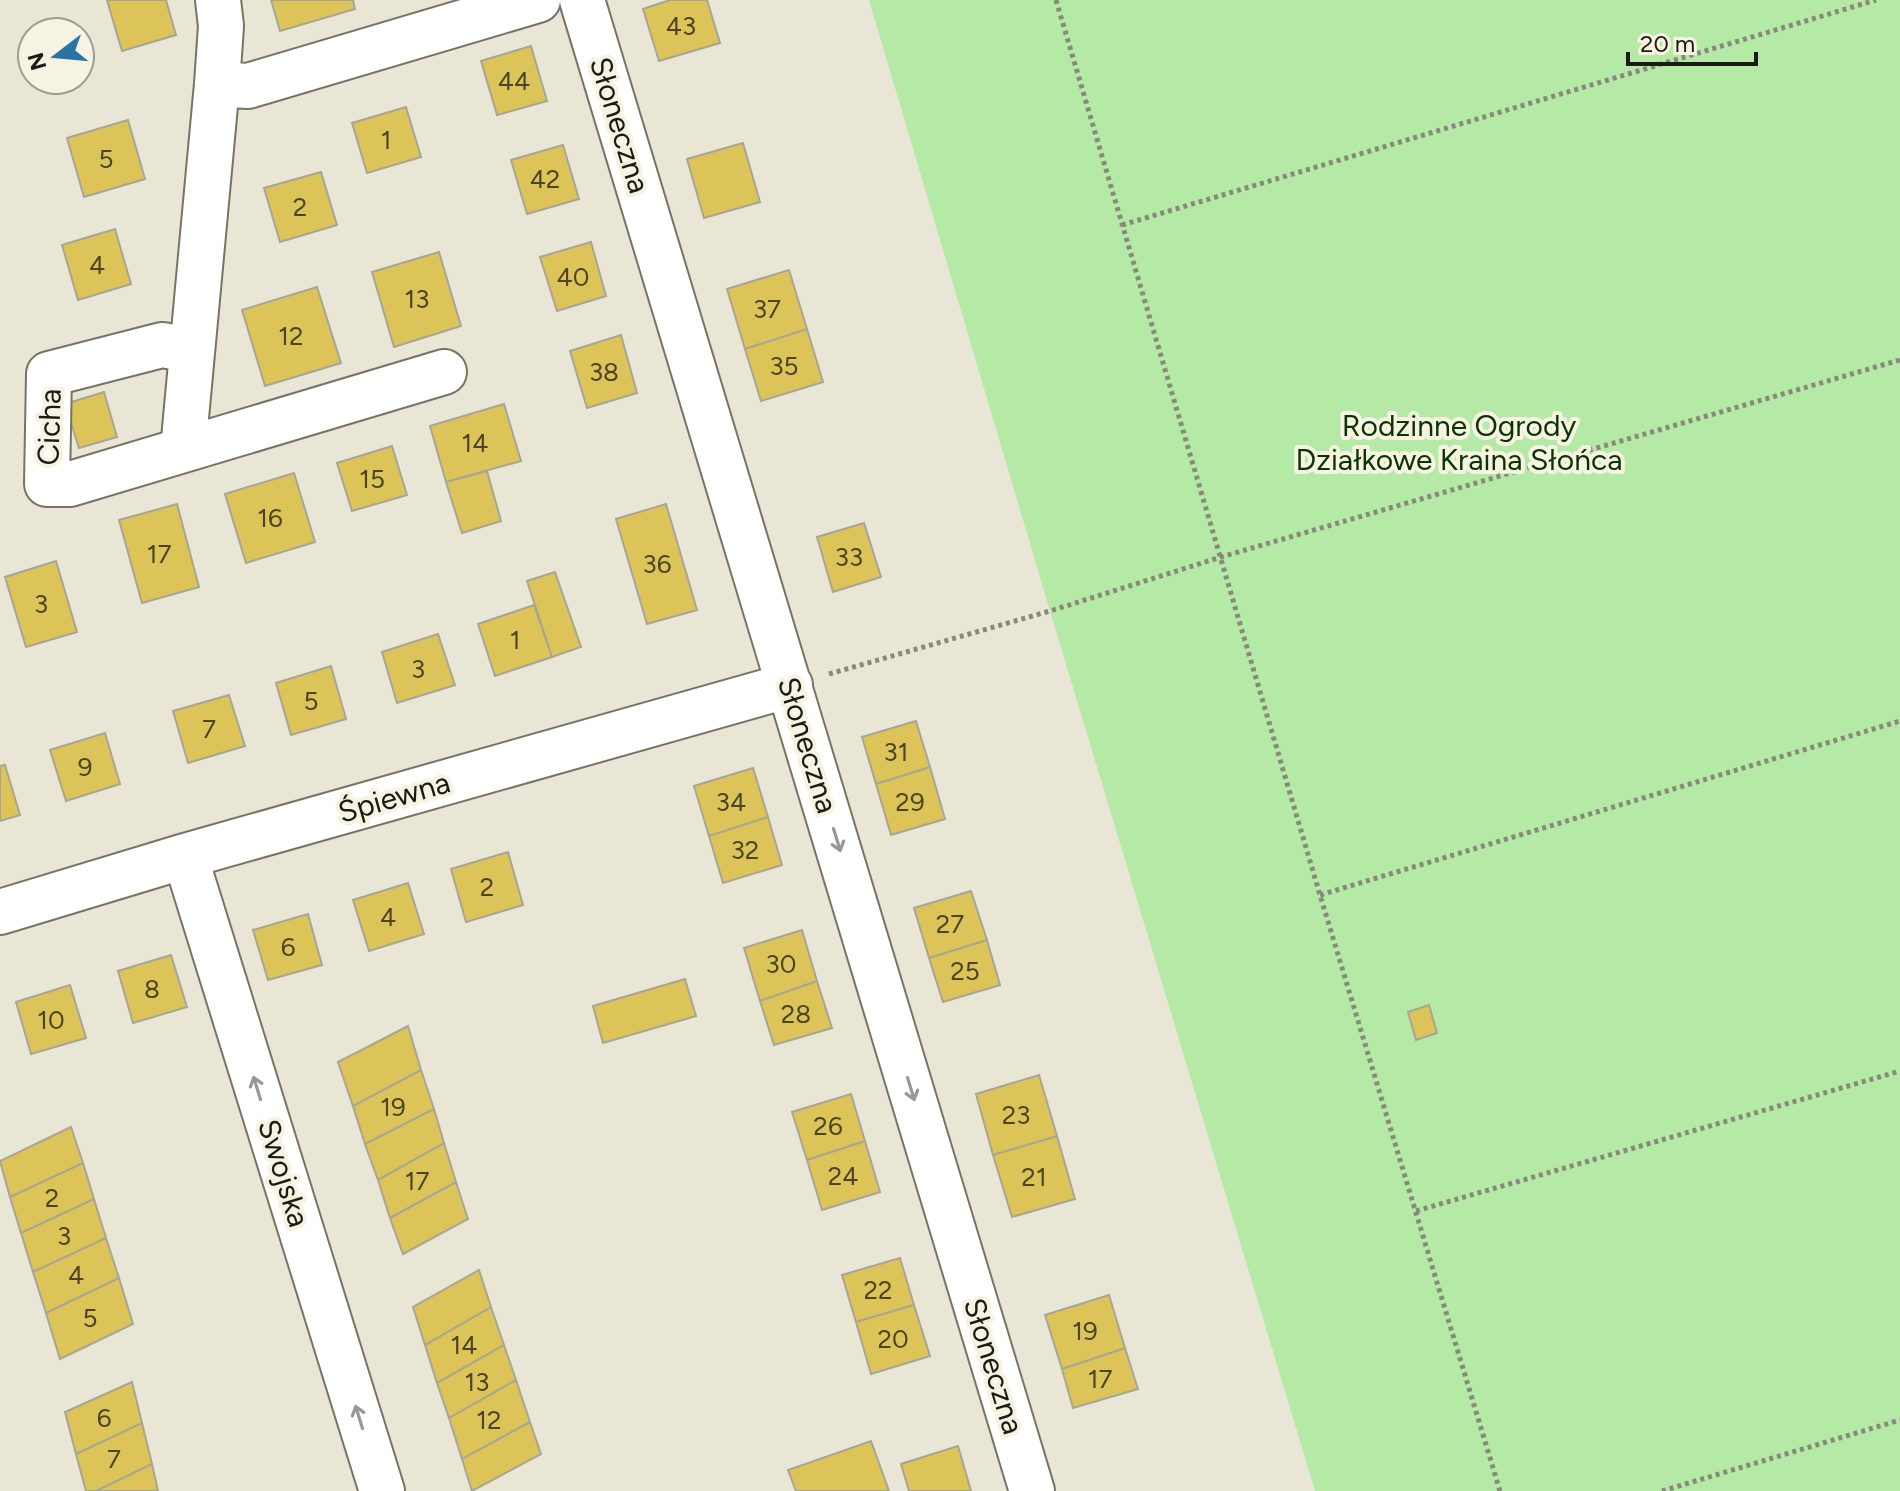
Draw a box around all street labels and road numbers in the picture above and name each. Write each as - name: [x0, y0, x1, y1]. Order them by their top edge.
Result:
- street label: Słoneczna: [582, 52, 658, 198]
- street label: Cicha: [29, 388, 69, 466]
- street label: Słoneczna: [770, 672, 846, 818]
- street label: Śpiewna: [334, 763, 454, 831]
- street label: Swojska: [250, 1115, 318, 1231]
- street label: Słoneczna: [956, 1293, 1032, 1439]

